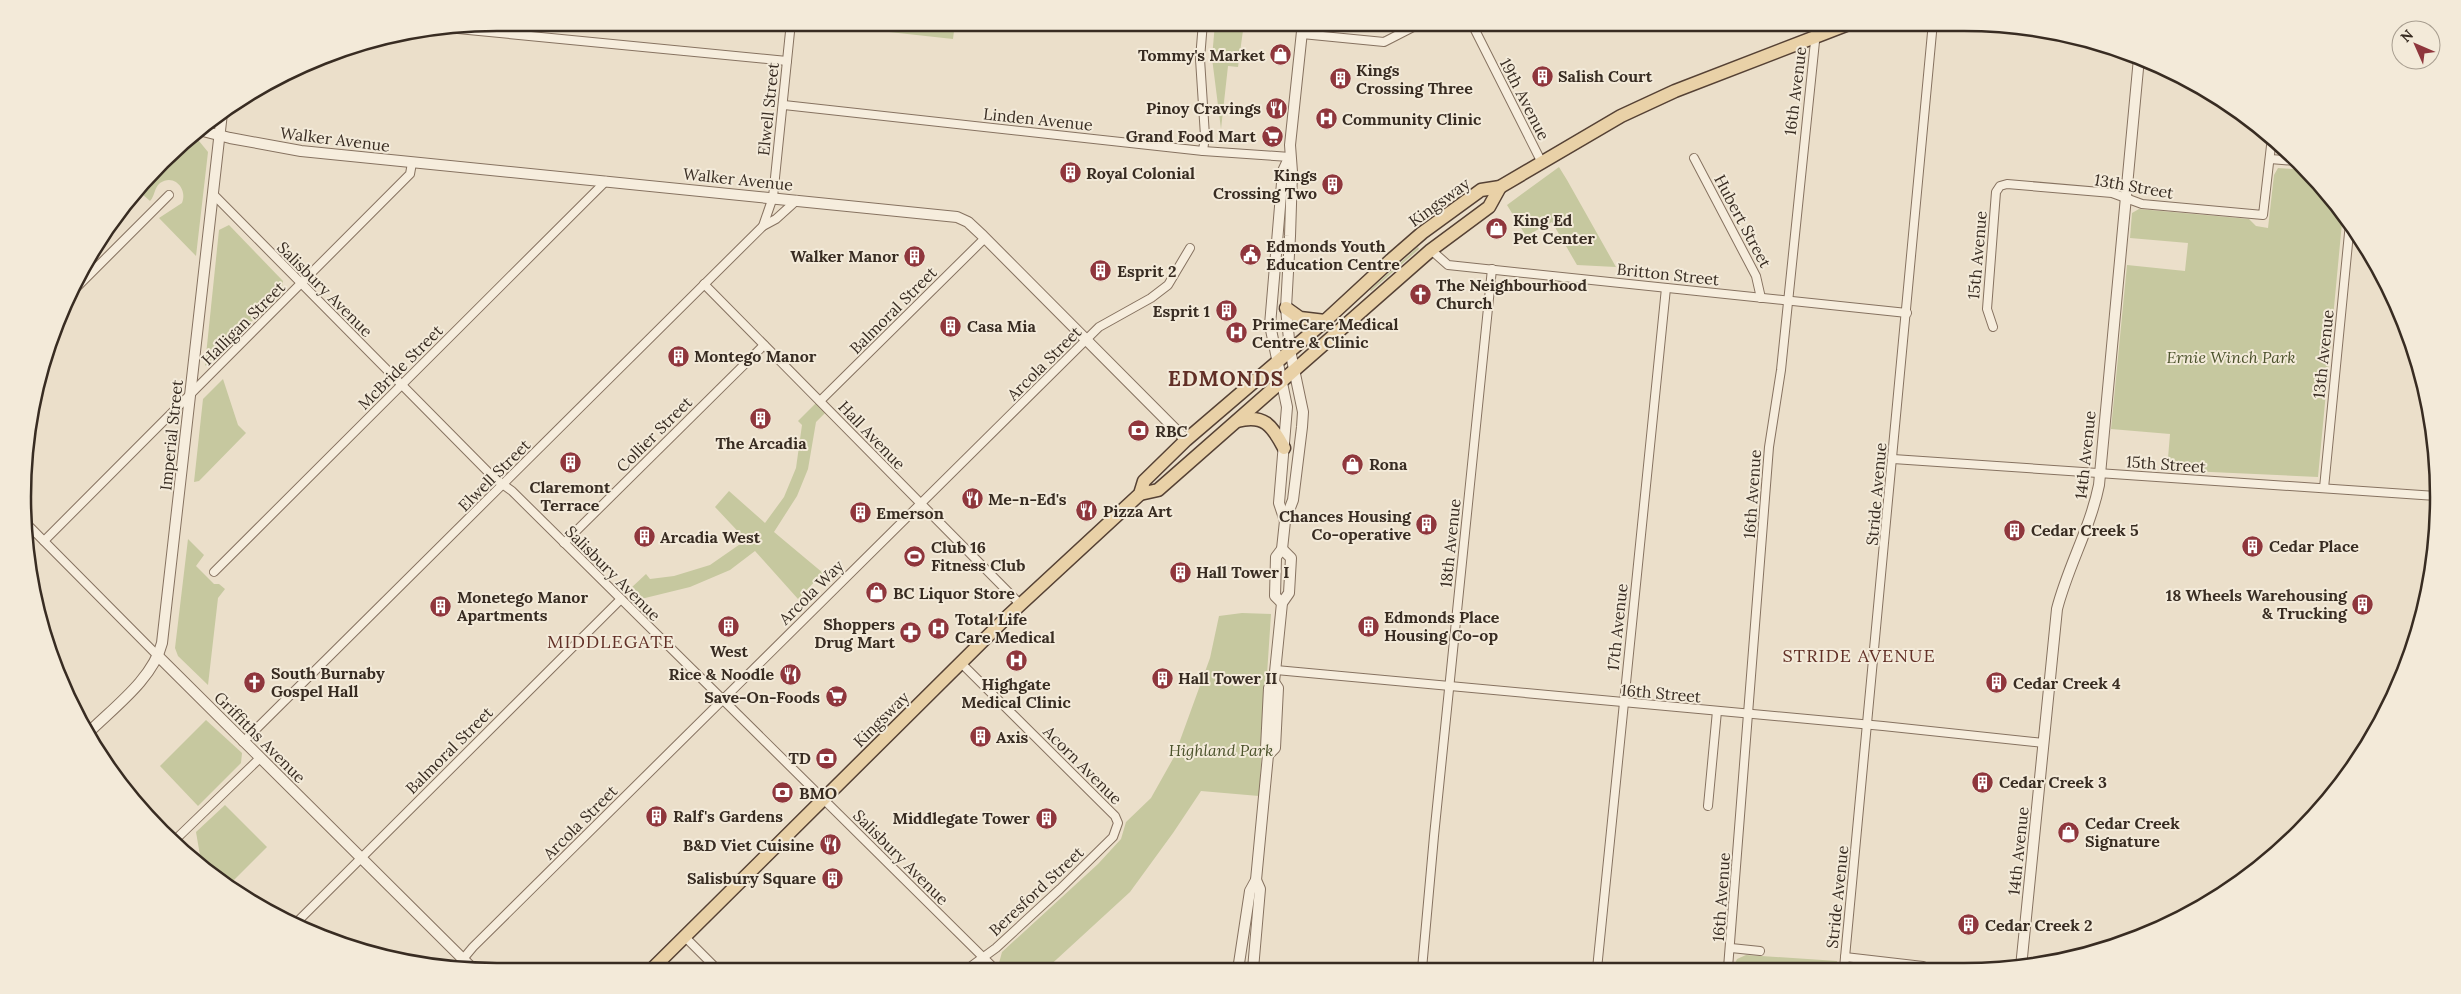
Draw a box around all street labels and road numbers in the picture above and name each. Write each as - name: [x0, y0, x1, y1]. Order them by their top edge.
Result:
- street label: 16th Avenue: [1780, 45, 1810, 137]
- street label: 19th Avenue: [1496, 55, 1554, 144]
- street label: Elwell Street: [753, 61, 783, 157]
- street label: Linden Avenue: [982, 103, 1094, 135]
- street label: Walker Avenue: [279, 122, 391, 156]
- street label: Walker Avenue: [682, 163, 794, 195]
- street label: 13th Street: [2093, 169, 2176, 203]
- street label: Hubert Street: [1710, 171, 1776, 272]
- street label: Kingsway: [1405, 173, 1474, 231]
- street label: 15th Avenue: [1963, 210, 1991, 300]
- street label: Salisbury Avenue: [273, 237, 377, 341]
- street label: Britton Street: [1616, 259, 1721, 289]
- street label: Balmoral Street: [845, 262, 941, 358]
- street label: Halligan Street: [197, 276, 290, 369]
- street label: 13th Avenue: [2308, 308, 2338, 399]
- street label: McBride Street: [353, 320, 447, 414]
- street label: Arcola Street: [1002, 321, 1086, 405]
- street label: Imperial Street: [155, 378, 187, 491]
- street label: Collier Street: [612, 391, 697, 476]
- street label: Hall Avenue: [834, 396, 910, 474]
- street label: 14th Avenue: [2070, 409, 2100, 500]
- street label: Elwell Street: [454, 434, 535, 515]
- street label: Stride Avenue: [1862, 441, 1890, 546]
- street label: 16th Avenue: [1739, 448, 1765, 539]
- street label: 15th Street: [2125, 451, 2207, 477]
- street label: 18th Avenue: [1435, 497, 1465, 588]
- street label: Salisbury Avenue: [561, 521, 665, 625]
- street label: Arcola Way: [774, 555, 848, 629]
- street label: 17th Avenue: [1602, 582, 1632, 672]
- street label: 16th Street: [1620, 680, 1703, 707]
- street label: Griffiths Avenue: [210, 687, 310, 787]
- street label: Kingsway: [849, 687, 913, 751]
- street label: Balmoral Street: [401, 702, 497, 798]
- street label: Acorn Avenue: [1039, 721, 1127, 809]
- street label: Arcola Street: [538, 780, 622, 864]
- street label: Salisbury Avenue: [849, 805, 953, 909]
- street label: 14th Avenue: [2003, 805, 2033, 896]
- street label: Beresford Street: [985, 841, 1088, 940]
- street label: Stride Avenue: [1822, 844, 1852, 949]
- street label: 16th Avenue: [1708, 851, 1734, 942]

